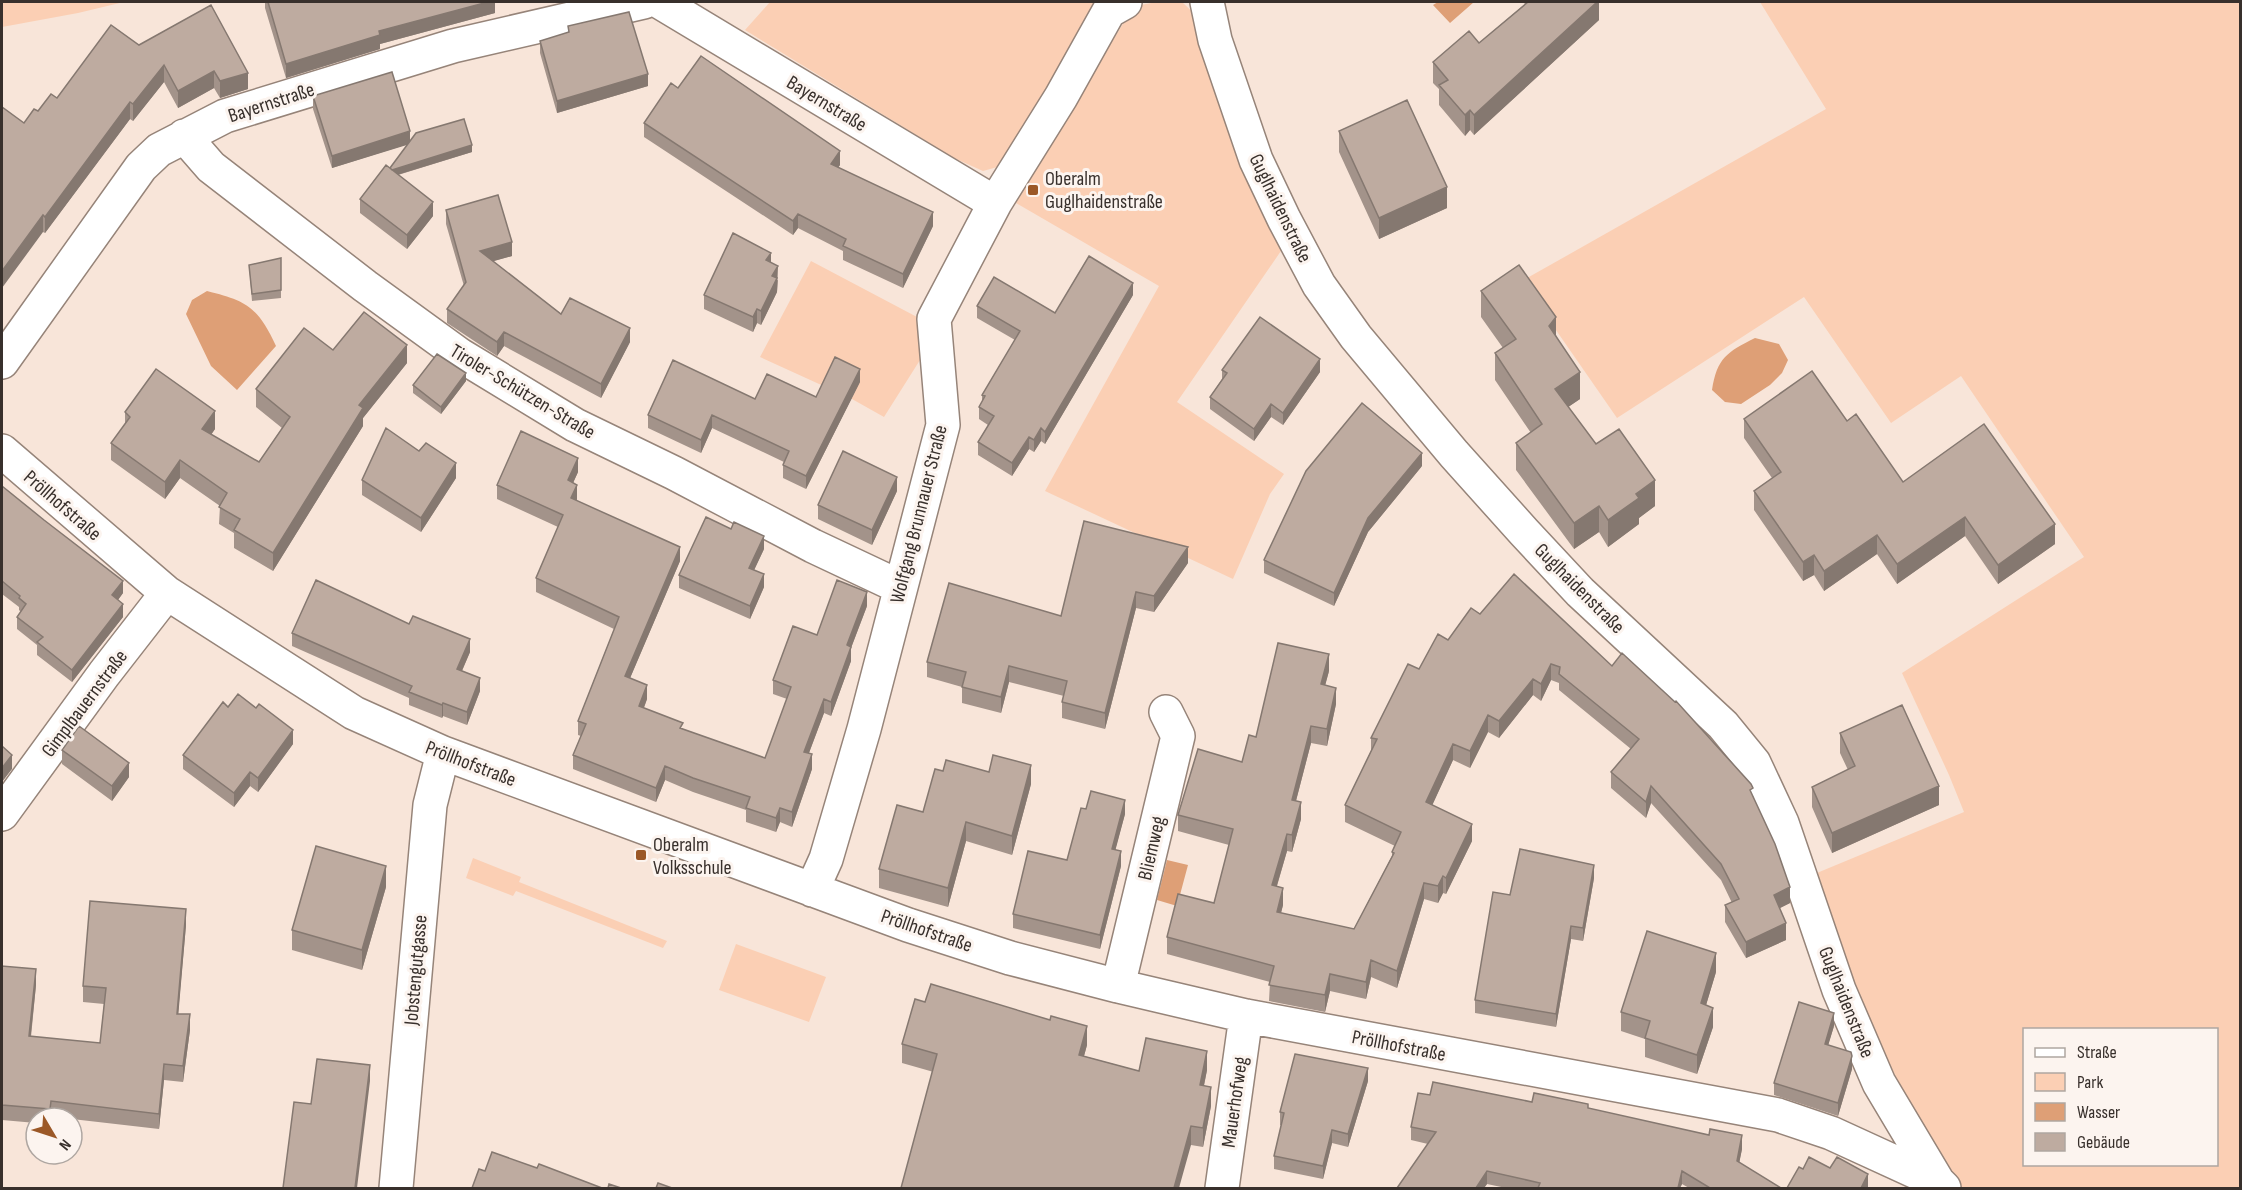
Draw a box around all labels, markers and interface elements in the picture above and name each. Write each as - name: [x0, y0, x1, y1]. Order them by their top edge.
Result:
- street label: Bayernstraße: [782, 71, 871, 137]
- street label: Bayernstraße: [225, 78, 317, 128]
- street label: Guglhaidenstraße: [1243, 150, 1317, 267]
- place label: Oberalm Guglhaidenstraße: [1045, 167, 1163, 214]
- marker: Oberalm Guglhaidenstraße: [1026, 183, 1040, 197]
- street label: Tiroler-Schützen-Straße: [446, 339, 599, 445]
- street label: Wolfgang Brunnauer Straße: [885, 423, 953, 606]
- street label: Pröllhofstraße: [19, 466, 106, 546]
- street label: Guglhaidenstraße: [1529, 539, 1629, 639]
- street label: Gimplbauernstraße: [37, 645, 133, 762]
- street label: Pröllhofstraße: [422, 736, 519, 792]
- street label: Bliemweg: [1133, 814, 1171, 883]
- place label: Oberalm Volksschule: [653, 833, 732, 880]
- marker: Oberalm Volksschule: [634, 848, 648, 862]
- street label: Pröllhofstraße: [878, 904, 975, 958]
- street label: Jobstengutgasse: [399, 914, 433, 1027]
- street label: Guglhaidenstraße: [1813, 943, 1879, 1062]
- street label: Pröllhofstraße: [1350, 1025, 1448, 1067]
- legend: [2023, 1028, 2218, 1166]
- text: Straße: [2077, 1042, 2117, 1063]
- street label: Mauerhofweg: [1217, 1055, 1253, 1149]
- text: Park: [2077, 1072, 2103, 1093]
- text: Wasser: [2077, 1102, 2120, 1123]
- north arrow: [24, 1106, 84, 1166]
- text: Gebäude: [2077, 1132, 2130, 1153]
- text: N: [54, 1135, 75, 1154]

